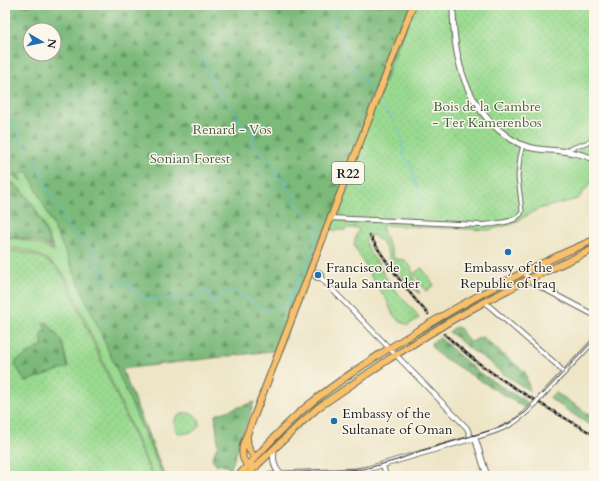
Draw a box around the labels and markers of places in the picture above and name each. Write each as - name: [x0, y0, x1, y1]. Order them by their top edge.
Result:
- marker: Embassy of the Republic of Iraq: [503, 247, 513, 257]
- place label: Francisco de Paula Santander: [326, 258, 421, 293]
- place label: Embassy of the Republic of Iraq: [460, 258, 556, 293]
- marker: Francisco de Paula Santander: [313, 270, 323, 280]
- place label: Embassy of the Sultanate of Oman: [342, 404, 453, 439]
- marker: Embassy of the Sultanate of Oman: [329, 416, 339, 426]

